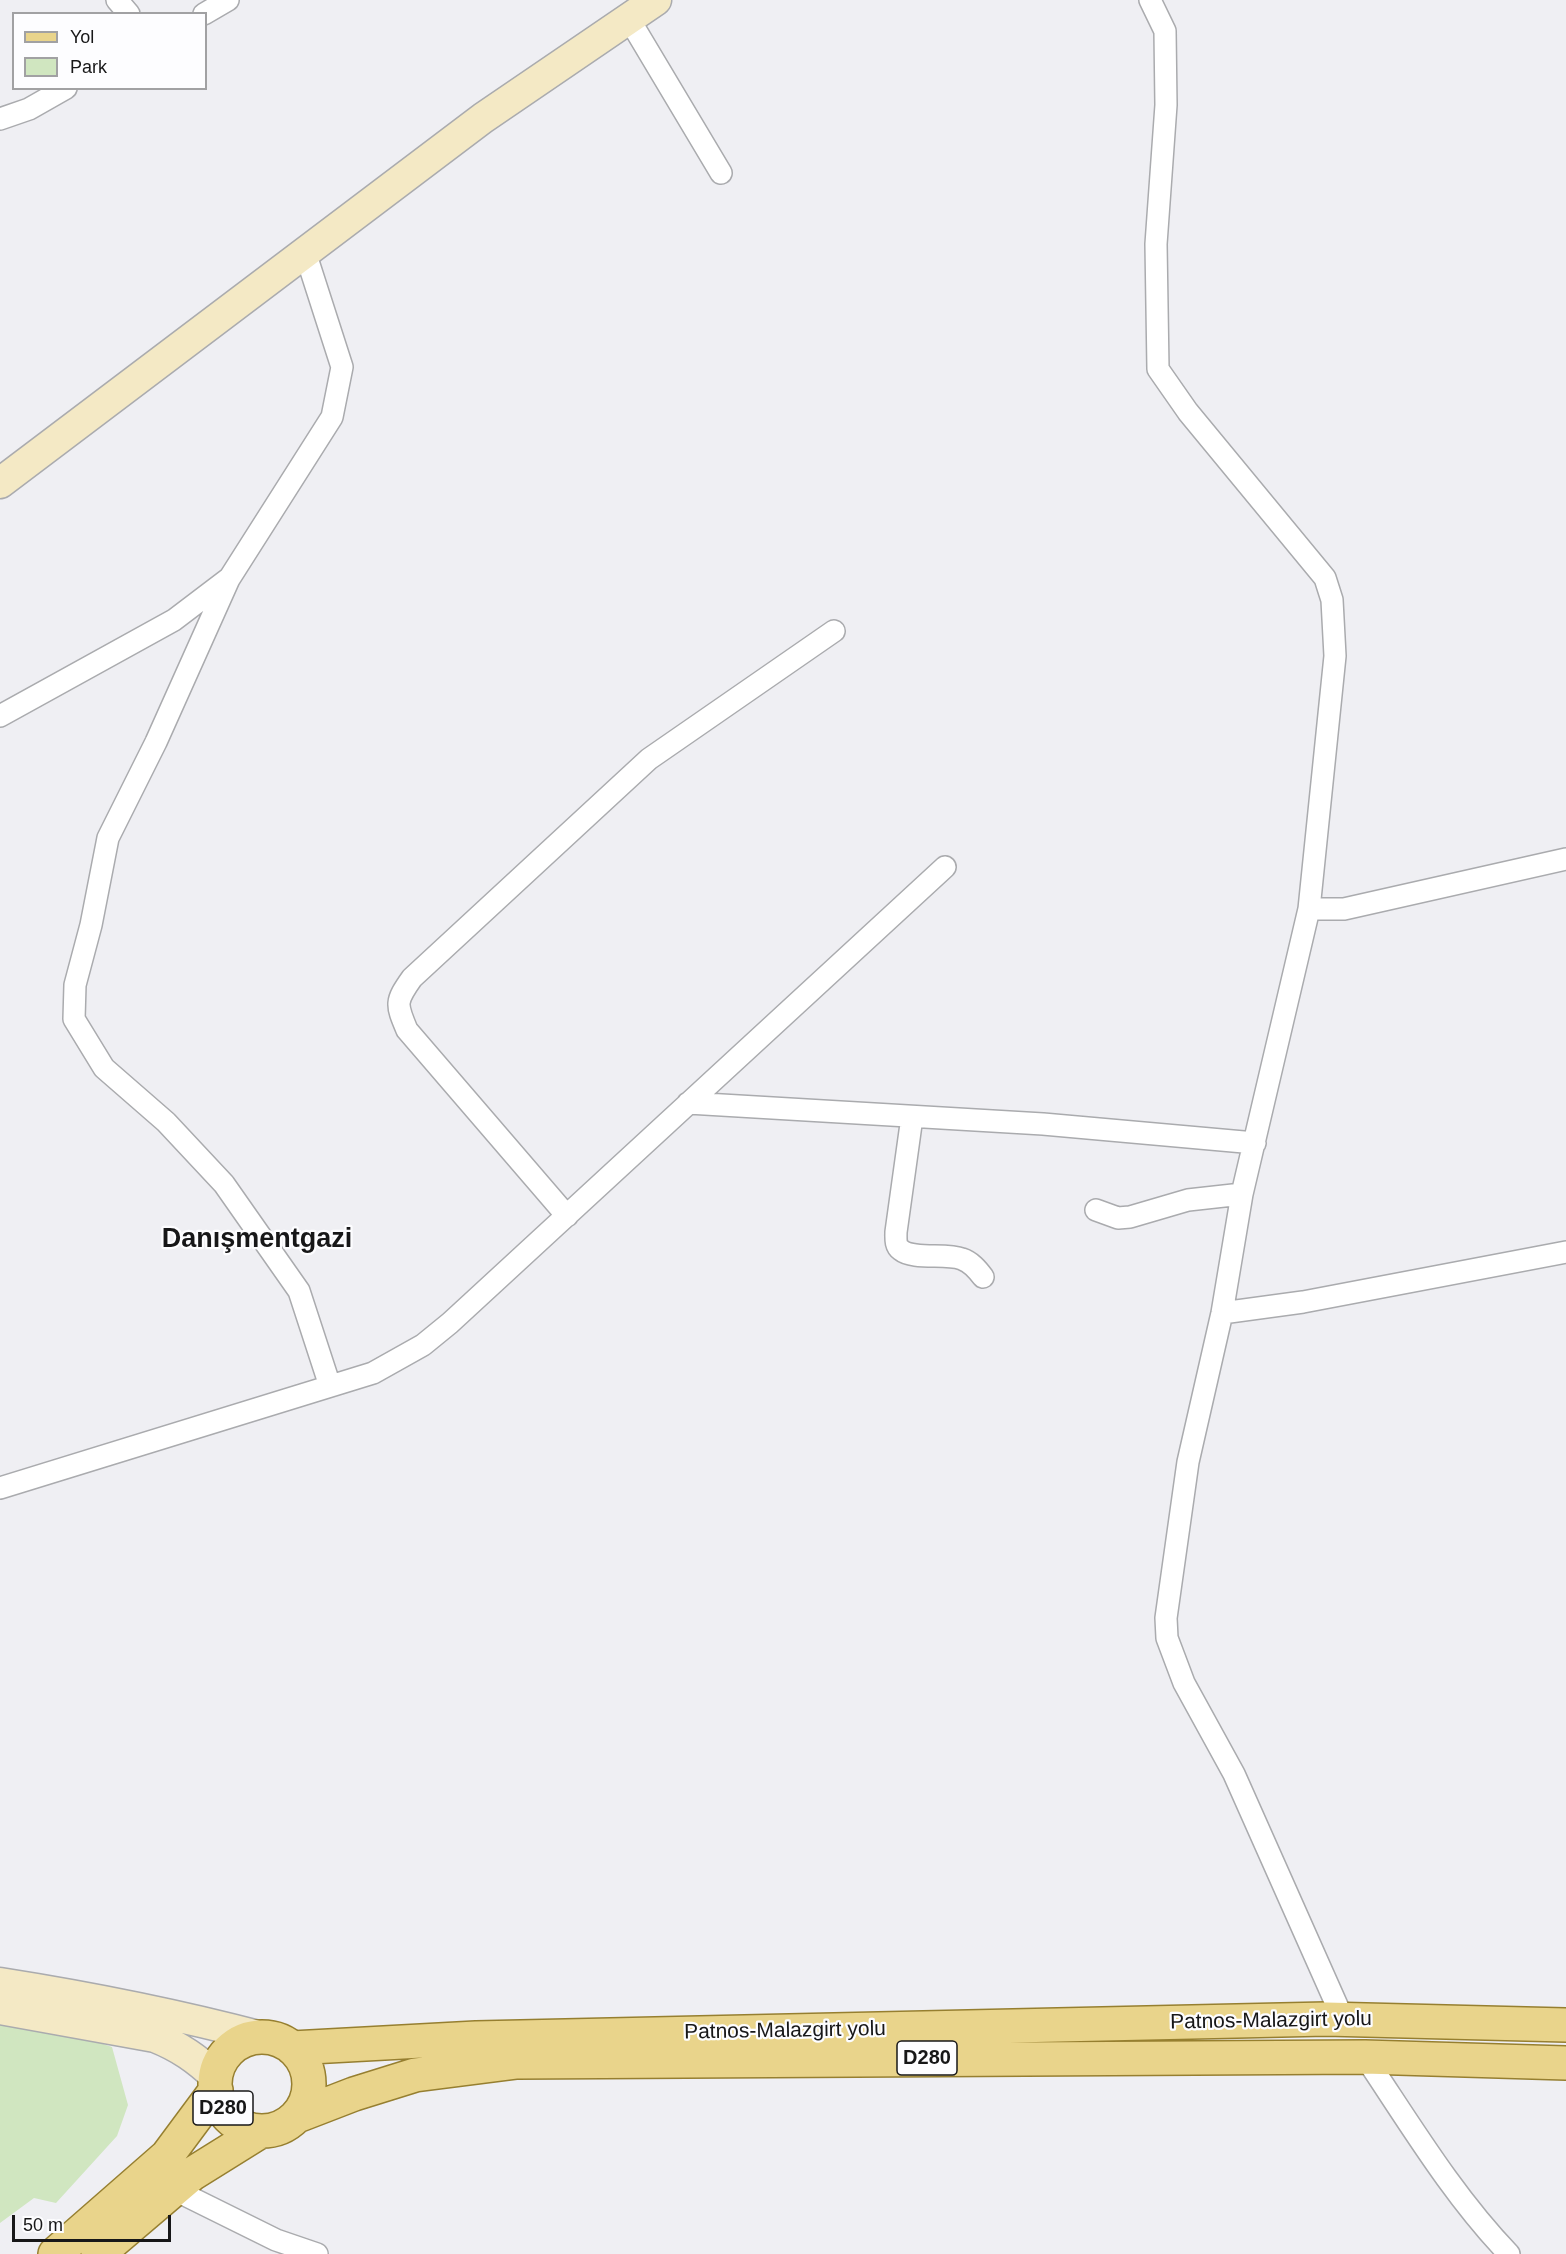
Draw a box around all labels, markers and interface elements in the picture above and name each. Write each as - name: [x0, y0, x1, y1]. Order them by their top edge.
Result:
- legend: [12, 12, 207, 90]
- text: Yol: [70, 27, 94, 47]
- text: Park: [70, 57, 107, 77]
- district label: Danışmentgazi: [162, 1224, 352, 1256]
- street label: Patnos-Malazgirt yolu: [1170, 2007, 1372, 2035]
- street label: Patnos-Malazgirt yolu: [684, 2017, 886, 2045]
- road number: D280: [897, 2041, 957, 2075]
- road number: D280: [193, 2091, 253, 2125]
- scale bar: [15, 2203, 174, 2241]
- text: 50 m: [23, 2215, 63, 2235]

